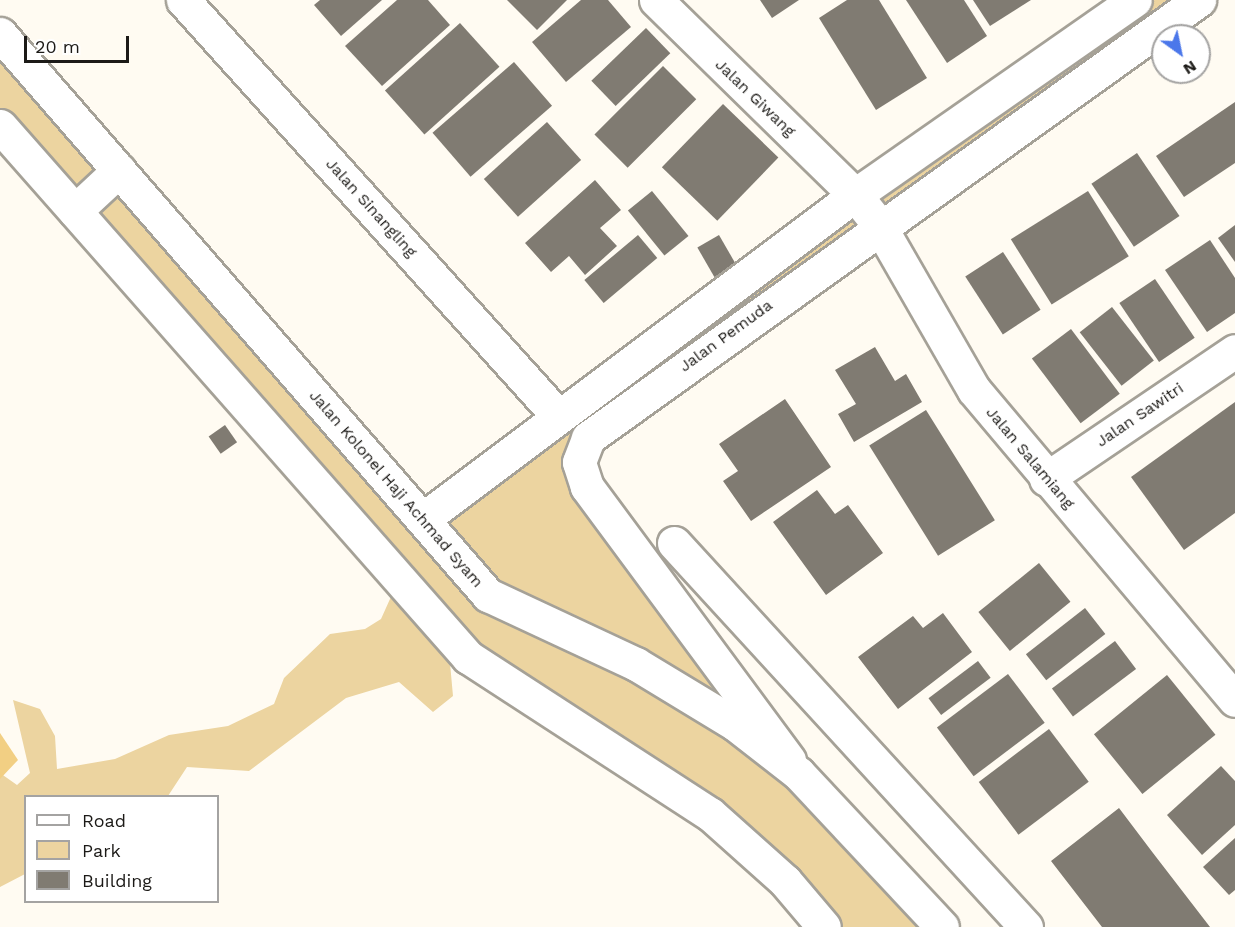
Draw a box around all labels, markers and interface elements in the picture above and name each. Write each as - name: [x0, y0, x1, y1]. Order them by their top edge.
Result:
- scale bar: [27, 24, 132, 62]
- north arrow: [1151, 24, 1211, 84]
- text: 20 m: [35, 36, 80, 57]
- street label: Jalan Giwang: [711, 55, 799, 141]
- text: N: [1180, 57, 1200, 79]
- street label: Jalan Sinangling: [322, 155, 420, 261]
- street label: Jalan Pemuda: [676, 296, 776, 376]
- street label: Jalan Sawitri: [1093, 379, 1187, 451]
- street label: Jalan Kolonel Haji Achmad Syam: [305, 386, 487, 592]
- street label: Jalan Salamiang: [982, 403, 1078, 513]
- legend: [24, 795, 219, 903]
- text: Road: [82, 810, 126, 831]
- text: Park: [82, 840, 121, 861]
- text: Building: [82, 870, 152, 891]

